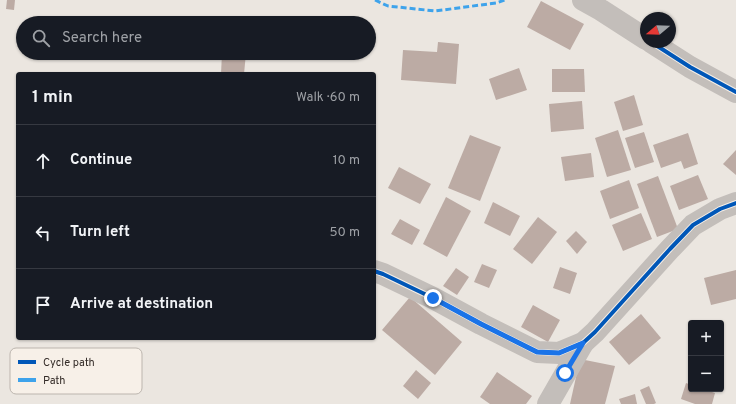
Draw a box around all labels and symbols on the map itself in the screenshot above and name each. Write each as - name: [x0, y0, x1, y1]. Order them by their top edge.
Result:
- north arrow: [640, 12, 676, 48]
- route end: [424, 289, 442, 307]
- legend: [10, 348, 142, 394]
- text: Cycle path: [43, 356, 95, 370]
- route start: [556, 364, 574, 382]
- text: Path: [43, 374, 65, 388]

